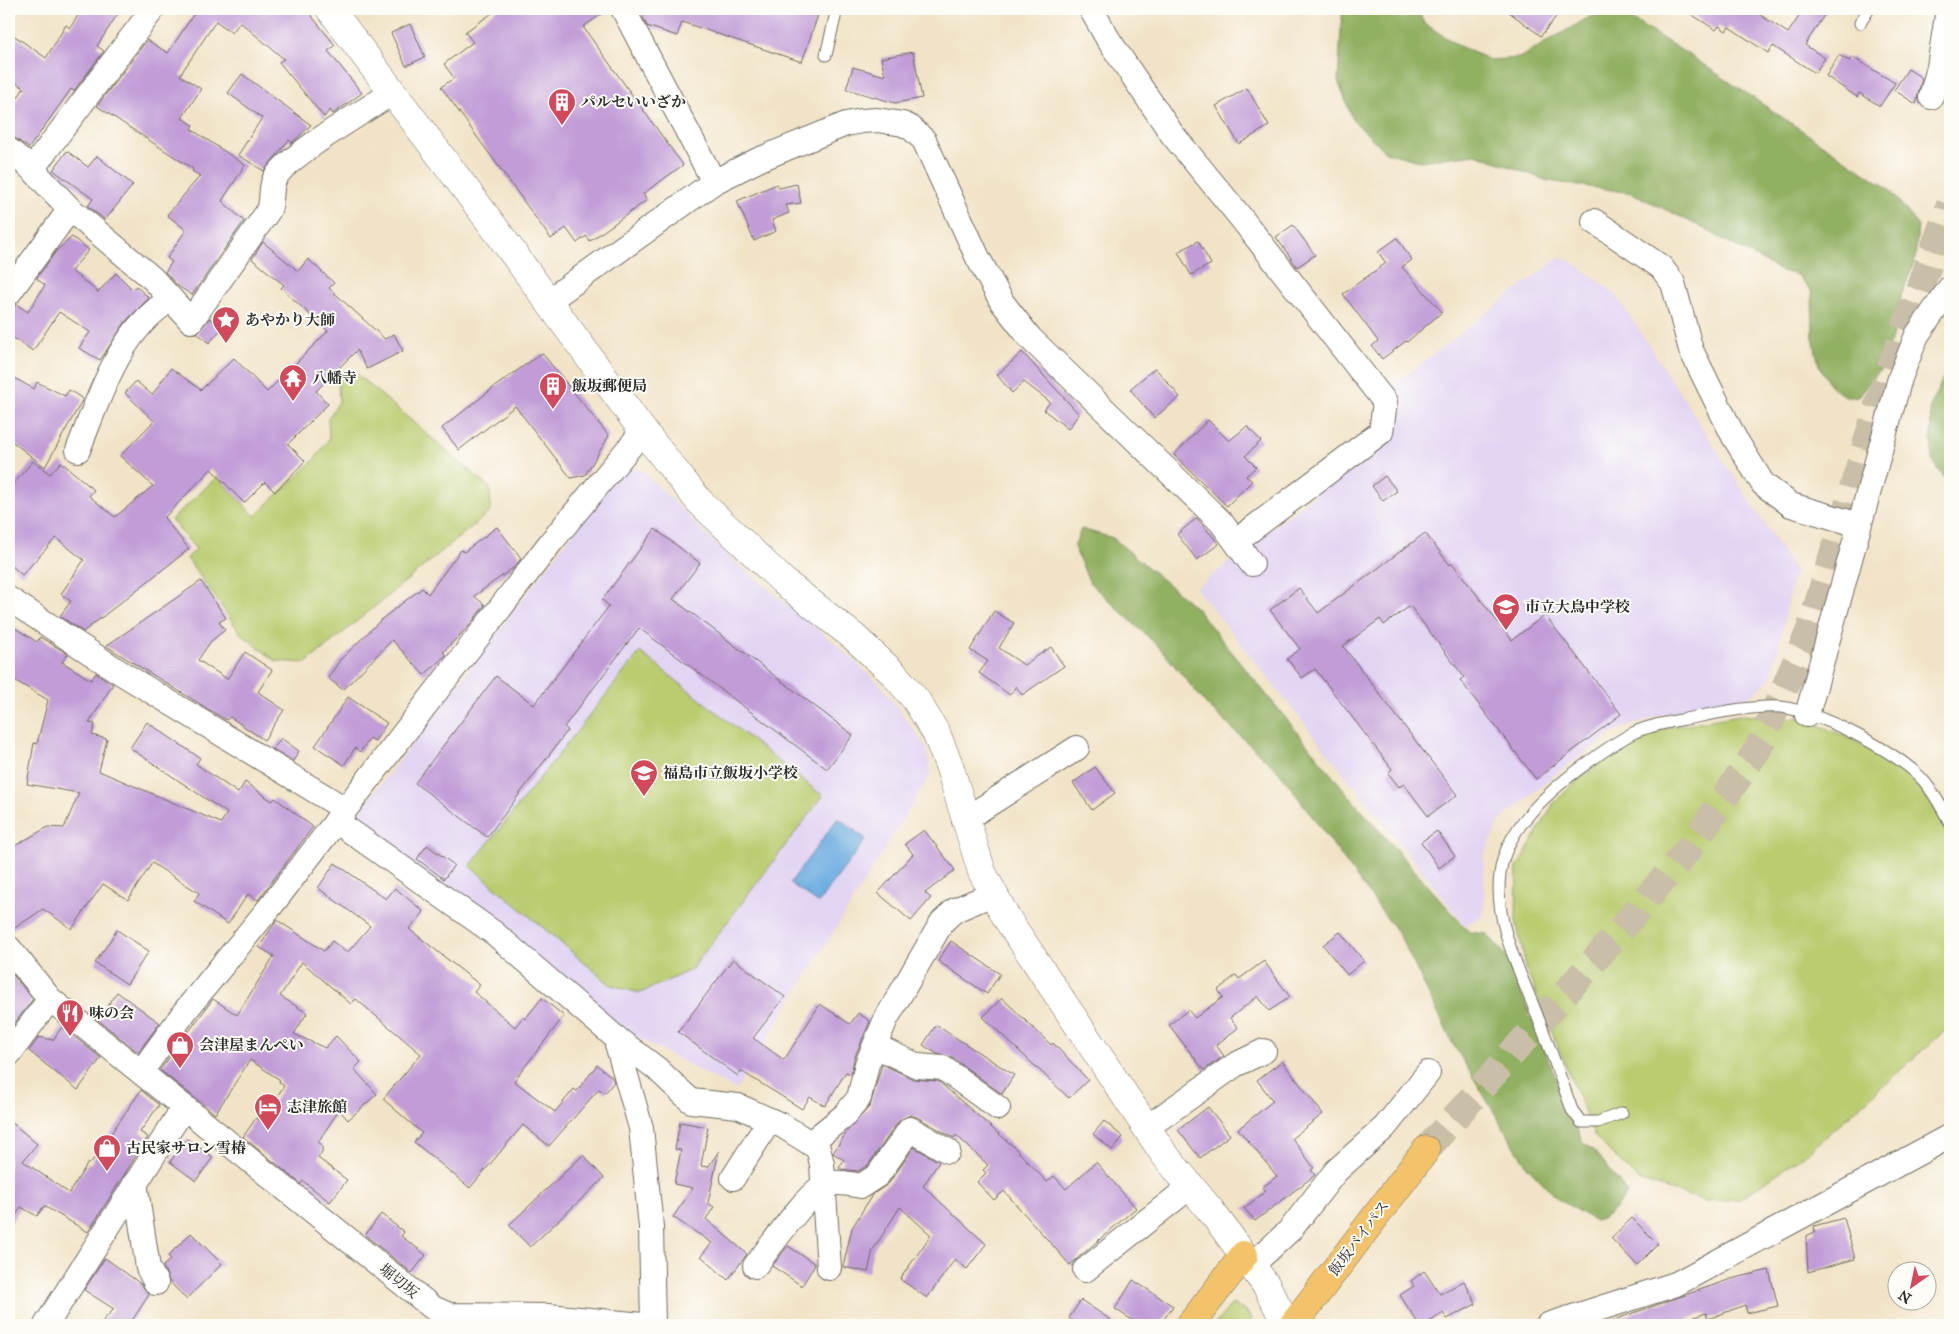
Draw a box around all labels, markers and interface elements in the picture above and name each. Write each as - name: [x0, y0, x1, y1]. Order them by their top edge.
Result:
- building icon: パルセいいざか: [547, 87, 577, 126]
- place label: パルセいいざか: [581, 93, 686, 111]
- place icon: あやかり大師: [211, 305, 241, 344]
- place label: あやかり大師: [245, 311, 335, 329]
- temple icon: 八幡寺: [278, 363, 308, 402]
- place label: 八幡寺: [312, 369, 357, 387]
- building icon: 飯坂郵便局: [538, 371, 568, 410]
- place label: 飯坂郵便局: [572, 377, 647, 395]
- school or university icon: 市立大鳥中学校: [1491, 592, 1521, 631]
- place label: 市立大鳥中学校: [1525, 598, 1630, 616]
- school or university icon: 福島市立飯坂小学校: [629, 758, 659, 797]
- place label: 福島市立飯坂小学校: [663, 764, 798, 782]
- restaurant icon: 味の会: [55, 998, 85, 1037]
- place label: 味の会: [89, 1004, 134, 1022]
- shop icon: 会津屋まんぺい: [165, 1030, 195, 1069]
- place label: 会津屋まんぺい: [199, 1036, 304, 1054]
- hotel icon: 志津旅館: [253, 1092, 283, 1131]
- place label: 志津旅館: [287, 1098, 347, 1116]
- shop icon: 古民家サロン雪椿: [92, 1133, 122, 1172]
- place label: 古民家サロン雪椿: [126, 1139, 246, 1157]
- street label: 飯坂バイパス: [1325, 1197, 1393, 1279]
- street label: 堀切坂: [376, 1260, 422, 1302]
- north arrow: [1886, 1262, 1936, 1312]
- text: N: [1895, 1286, 1915, 1307]

